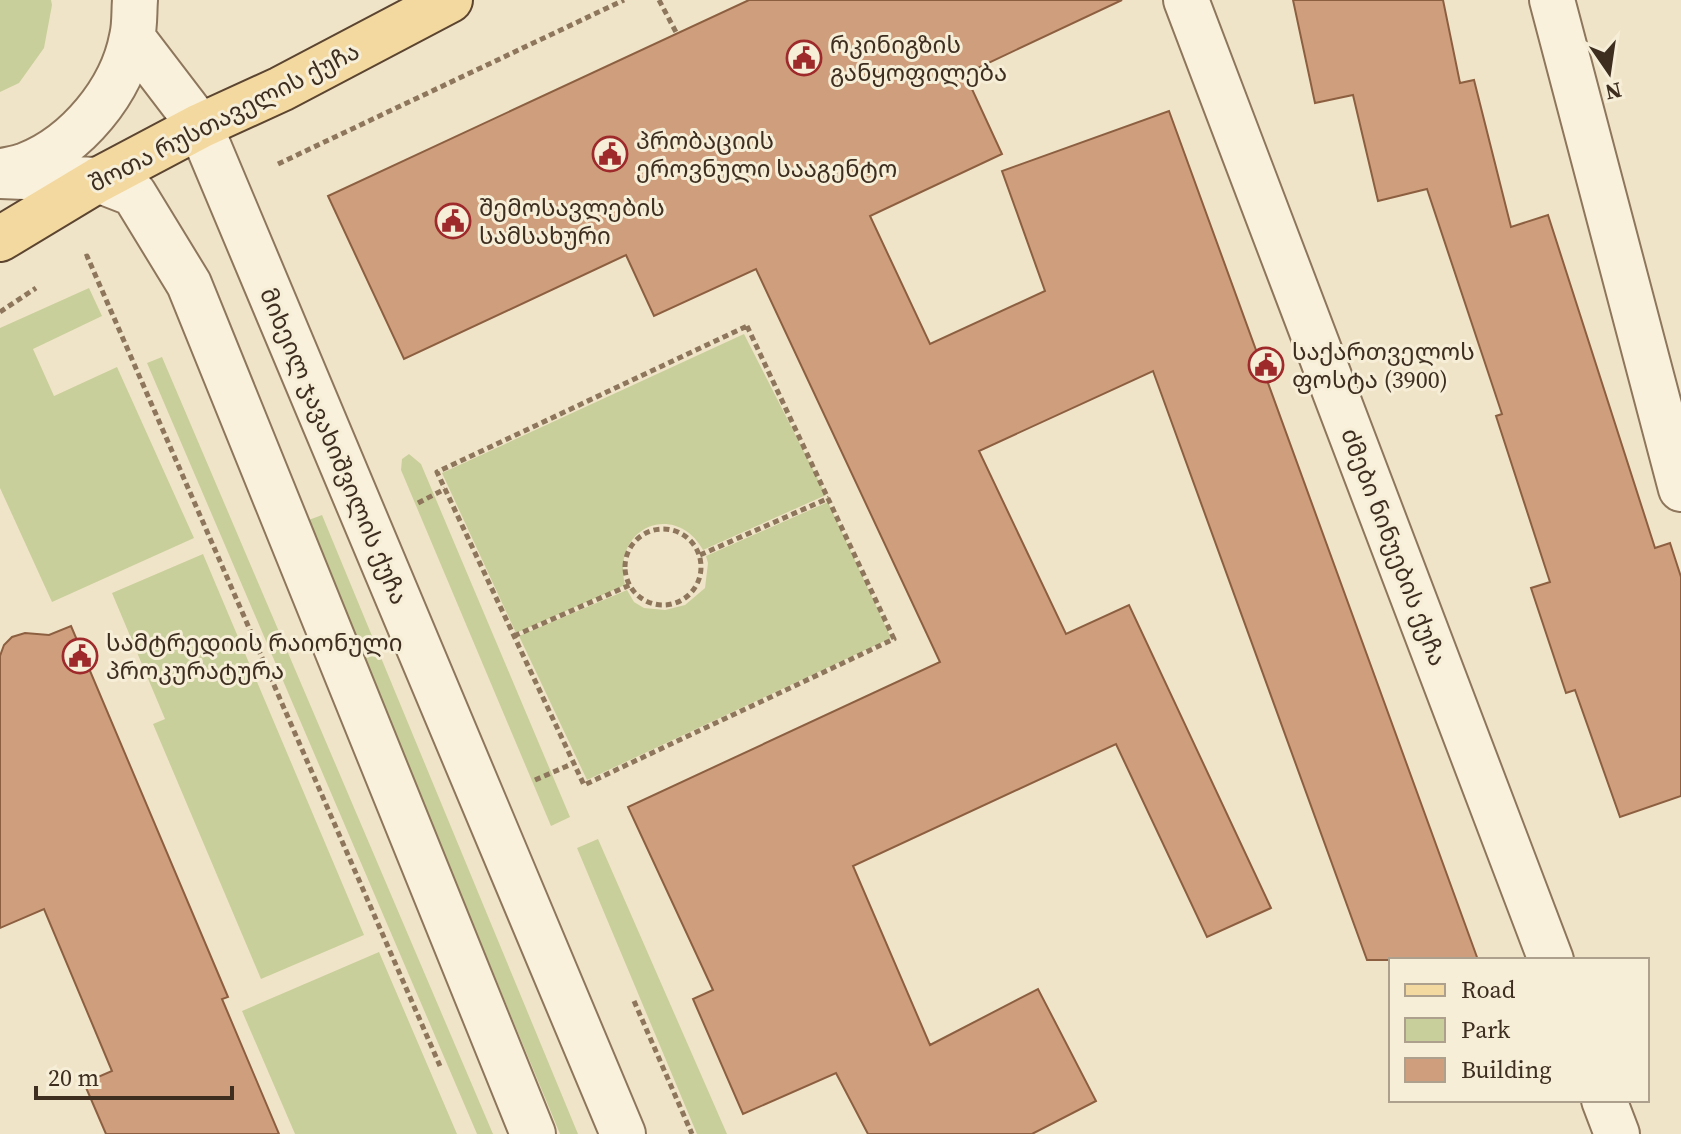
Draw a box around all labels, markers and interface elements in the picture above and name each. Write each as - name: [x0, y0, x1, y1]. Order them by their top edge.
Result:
- place label: რკინიგზის განყოფილება: [830, 28, 1007, 89]
- north arrow: [1569, 32, 1649, 112]
- street label: შოთა რუსთაველის ქუჩა: [83, 34, 365, 200]
- public building icon: რკინიგზის განყოფილება: [785, 39, 823, 77]
- text: N: [1602, 75, 1625, 108]
- place label: პრობაციის ეროვნული სააგენტო: [636, 124, 897, 185]
- public building icon: პრობაციის ეროვნული სააგენტო: [591, 135, 629, 173]
- place label: შემოსავლების სამსახური: [479, 191, 665, 252]
- public building icon: შემოსავლების სამსახური: [434, 202, 472, 240]
- street label: მიხეილ ჯავახიშვილის ქუჩა: [252, 283, 416, 609]
- place label: საქართველოს ფოსტა (3900): [1292, 335, 1475, 396]
- public building icon: საქართველოს ფოსტა (3900): [1247, 346, 1285, 384]
- street label: ძმები ნინუების ქუჩა: [1333, 423, 1455, 671]
- place label: სამტრედიის რაიონული პროკურატურა: [106, 626, 403, 687]
- public building icon: სამტრედიის რაიონული პროკურატურა: [61, 637, 99, 675]
- legend: [1389, 958, 1649, 1102]
- text: Road: [1461, 973, 1516, 1006]
- text: Park: [1461, 1013, 1511, 1046]
- scale bar: [36, 1050, 232, 1100]
- text: Building: [1461, 1053, 1552, 1086]
- text: 20 m: [48, 1061, 99, 1094]

